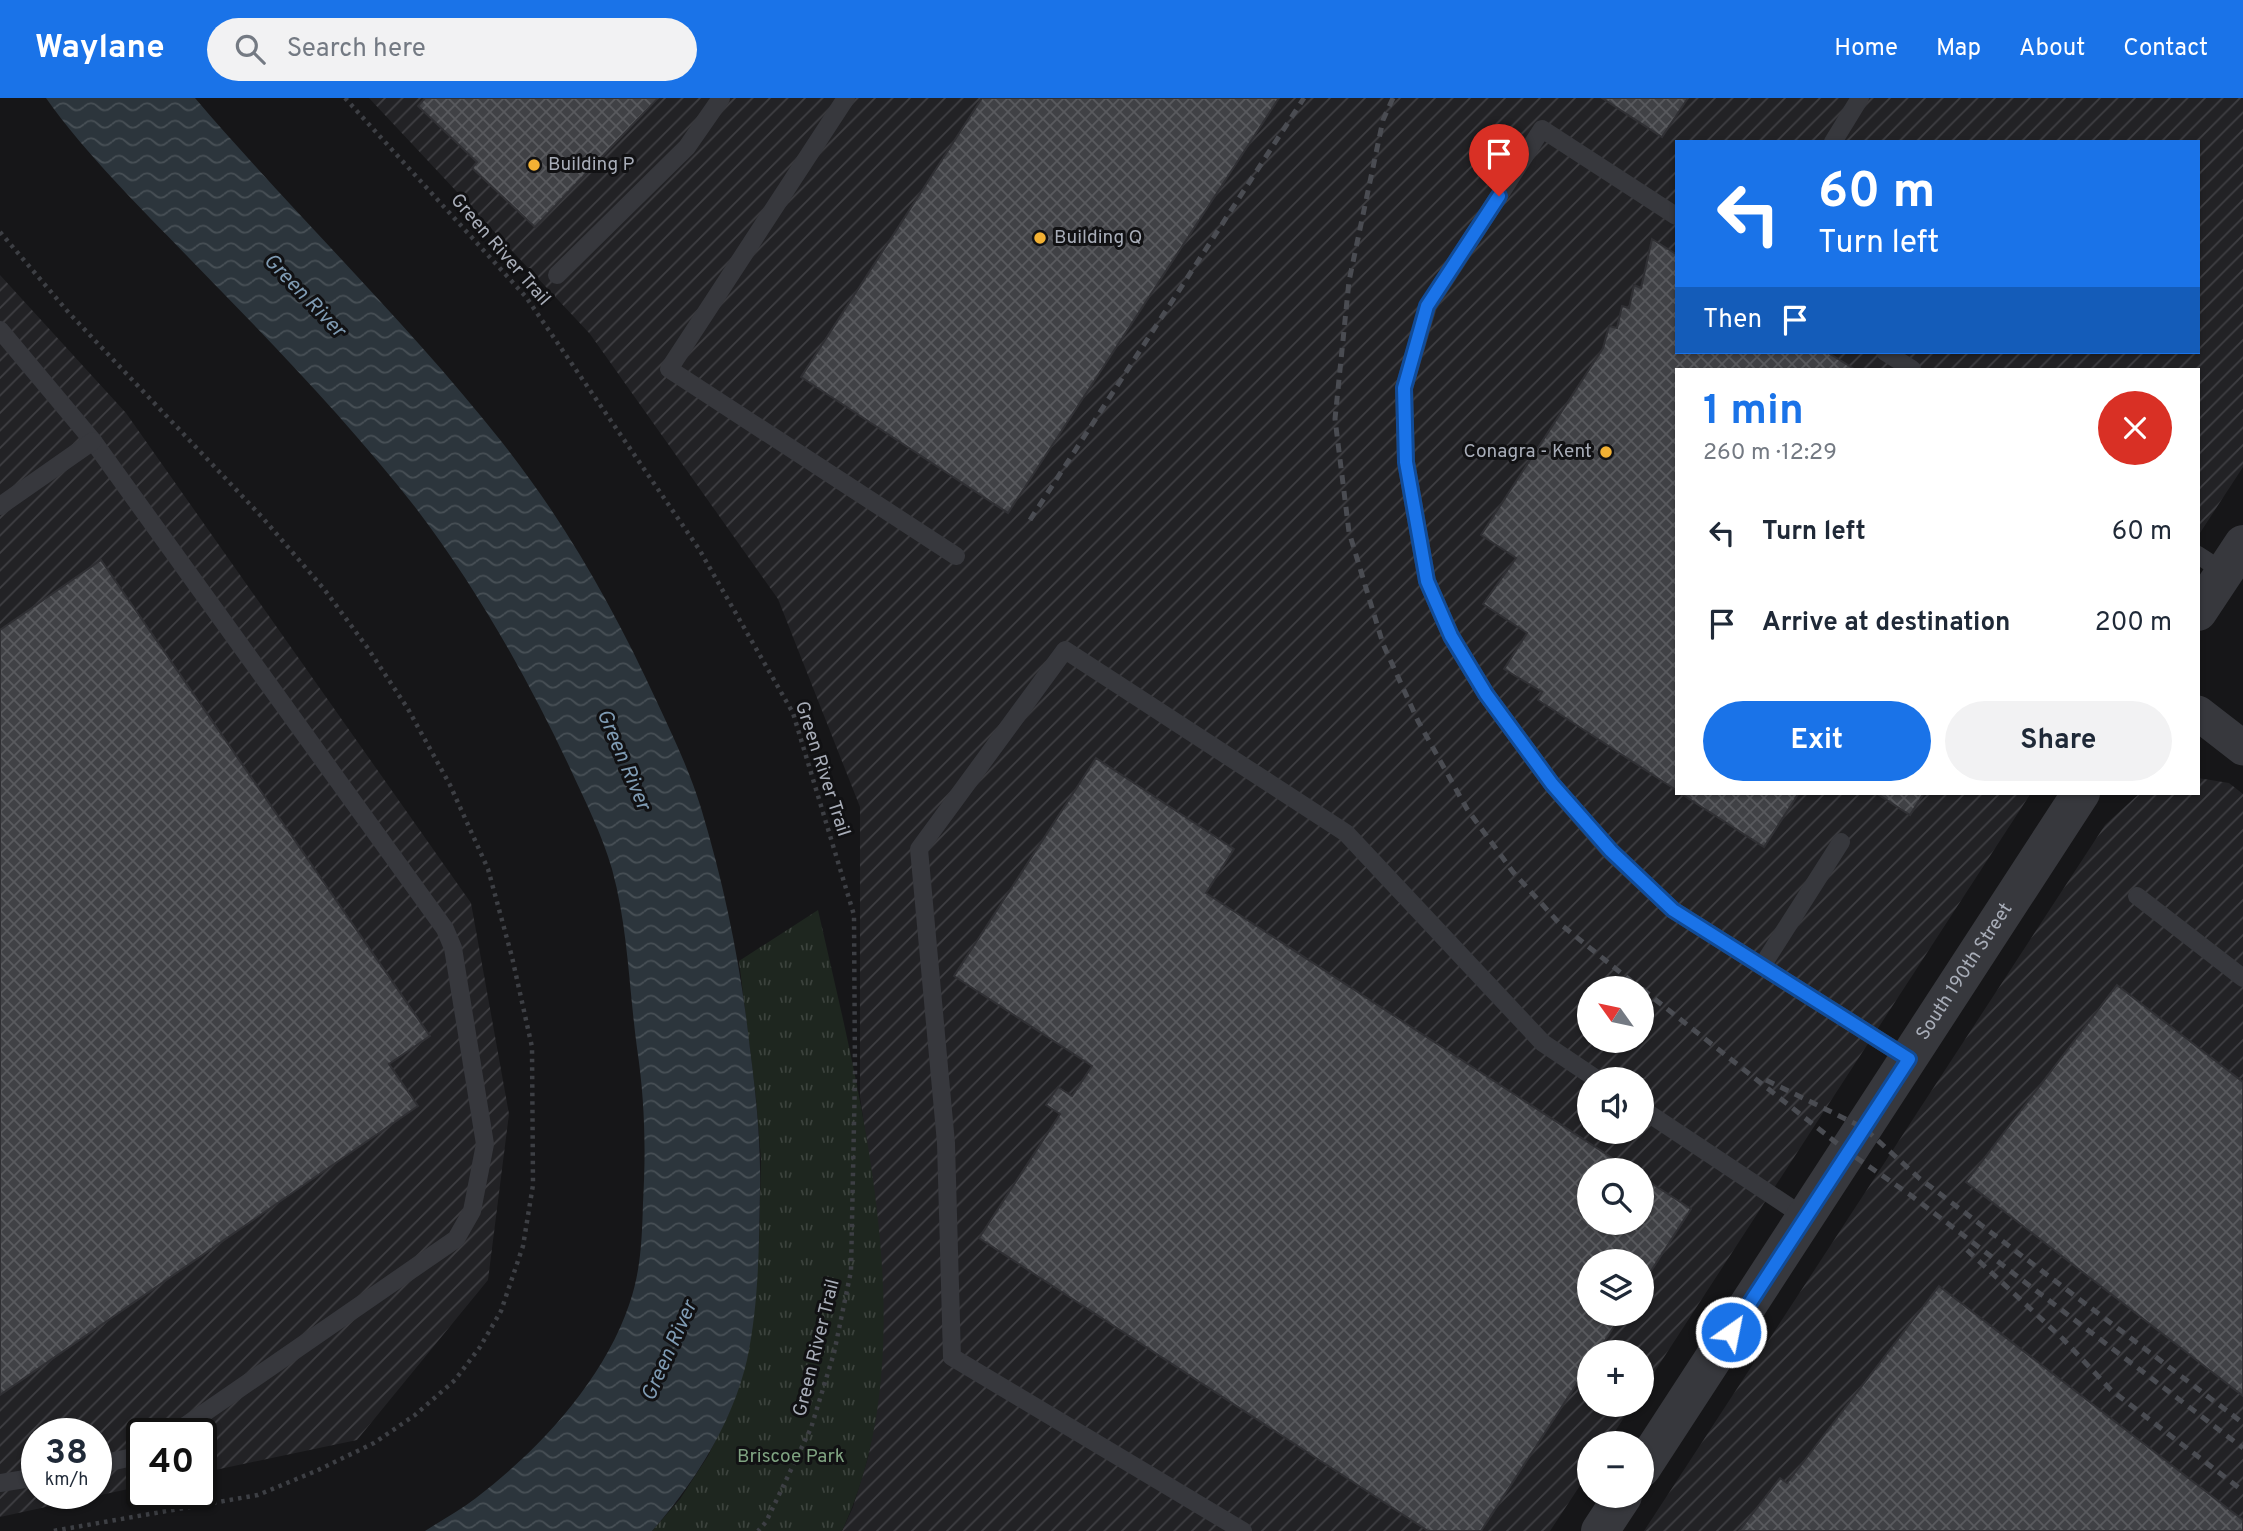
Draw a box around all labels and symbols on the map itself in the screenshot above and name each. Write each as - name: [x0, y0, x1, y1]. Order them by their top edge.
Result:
- pin: [1469, 124, 1529, 196]
- place label: Building P: [548, 153, 635, 177]
- marker: Building P: [526, 157, 542, 173]
- street label: Green River Trail: [445, 189, 555, 311]
- place label: Building Q: [1054, 226, 1142, 250]
- marker: Building Q: [1032, 230, 1048, 246]
- water label: Green River: [257, 248, 352, 345]
- place label: Conagra - Kent: [1464, 440, 1592, 464]
- marker: Conagra - Kent: [1598, 444, 1614, 460]
- street label: Green River Trail: [789, 698, 855, 840]
- water label: Green River: [590, 705, 657, 816]
- street label: South 190th Street: [1911, 898, 2018, 1045]
- north arrow: [1577, 976, 1654, 1054]
- street label: Green River Trail: [788, 1277, 846, 1419]
- water label: Green River: [636, 1295, 705, 1405]
- position arrow: [1694, 1295, 1768, 1369]
- speed limit sign: 40: [126, 1418, 217, 1509]
- park label: Briscoe Park: [737, 1445, 845, 1469]

